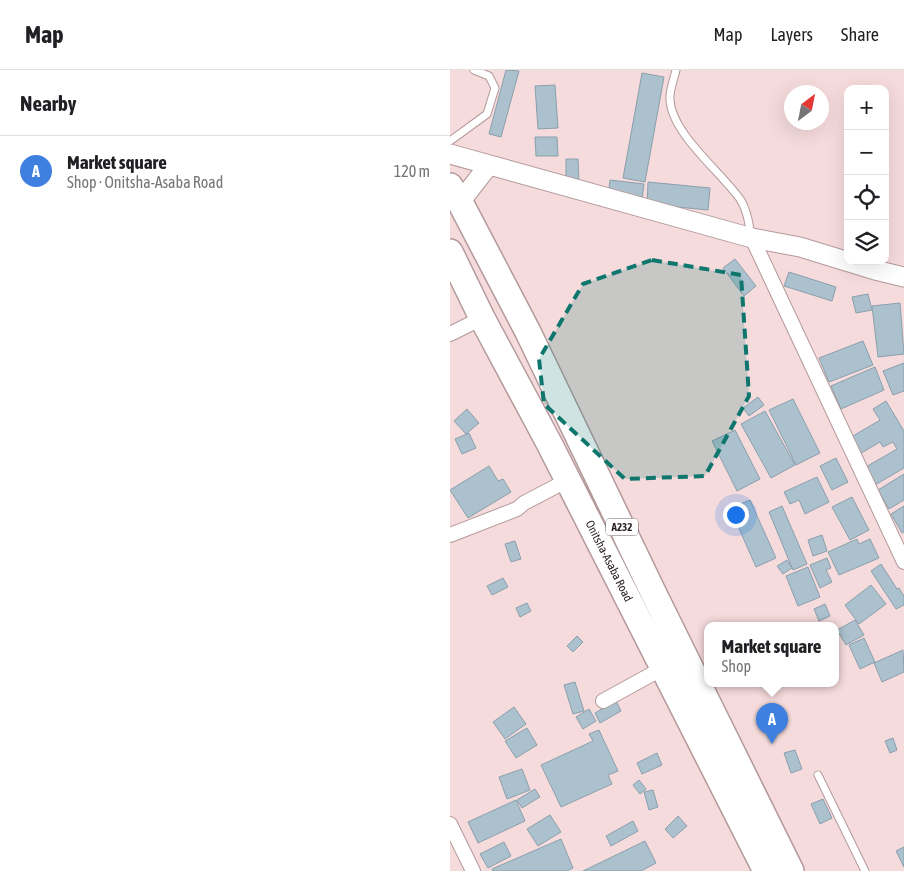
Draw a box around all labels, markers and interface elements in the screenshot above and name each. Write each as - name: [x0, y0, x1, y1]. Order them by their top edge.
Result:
- text: Map: [25, 21, 64, 48]
- text: Map: [713, 24, 742, 45]
- text: Layers: [770, 24, 813, 45]
- text: Share: [841, 24, 879, 45]
- north arrow: [784, 85, 829, 130]
- map controls: [844, 85, 889, 265]
- button: +: [844, 85, 889, 130]
- text: Nearby: [20, 91, 76, 115]
- button: −: [844, 130, 889, 175]
- text: Market square: [67, 151, 167, 173]
- text: A: [32, 162, 40, 180]
- text: 120 m: [394, 162, 430, 180]
- text: Shop · Onitsha-Asaba Road: [67, 173, 223, 191]
- button: locate: [844, 175, 889, 220]
- button: layers: [844, 220, 889, 265]
- your location: [723, 502, 749, 528]
- street label: Onitsha-Asaba Road: [583, 518, 635, 604]
- road number: A232: [606, 518, 638, 536]
- popup: [704, 622, 839, 687]
- text: Market square: [722, 635, 821, 657]
- text: Shop: [722, 657, 751, 675]
- pin: A: [756, 703, 788, 744]

